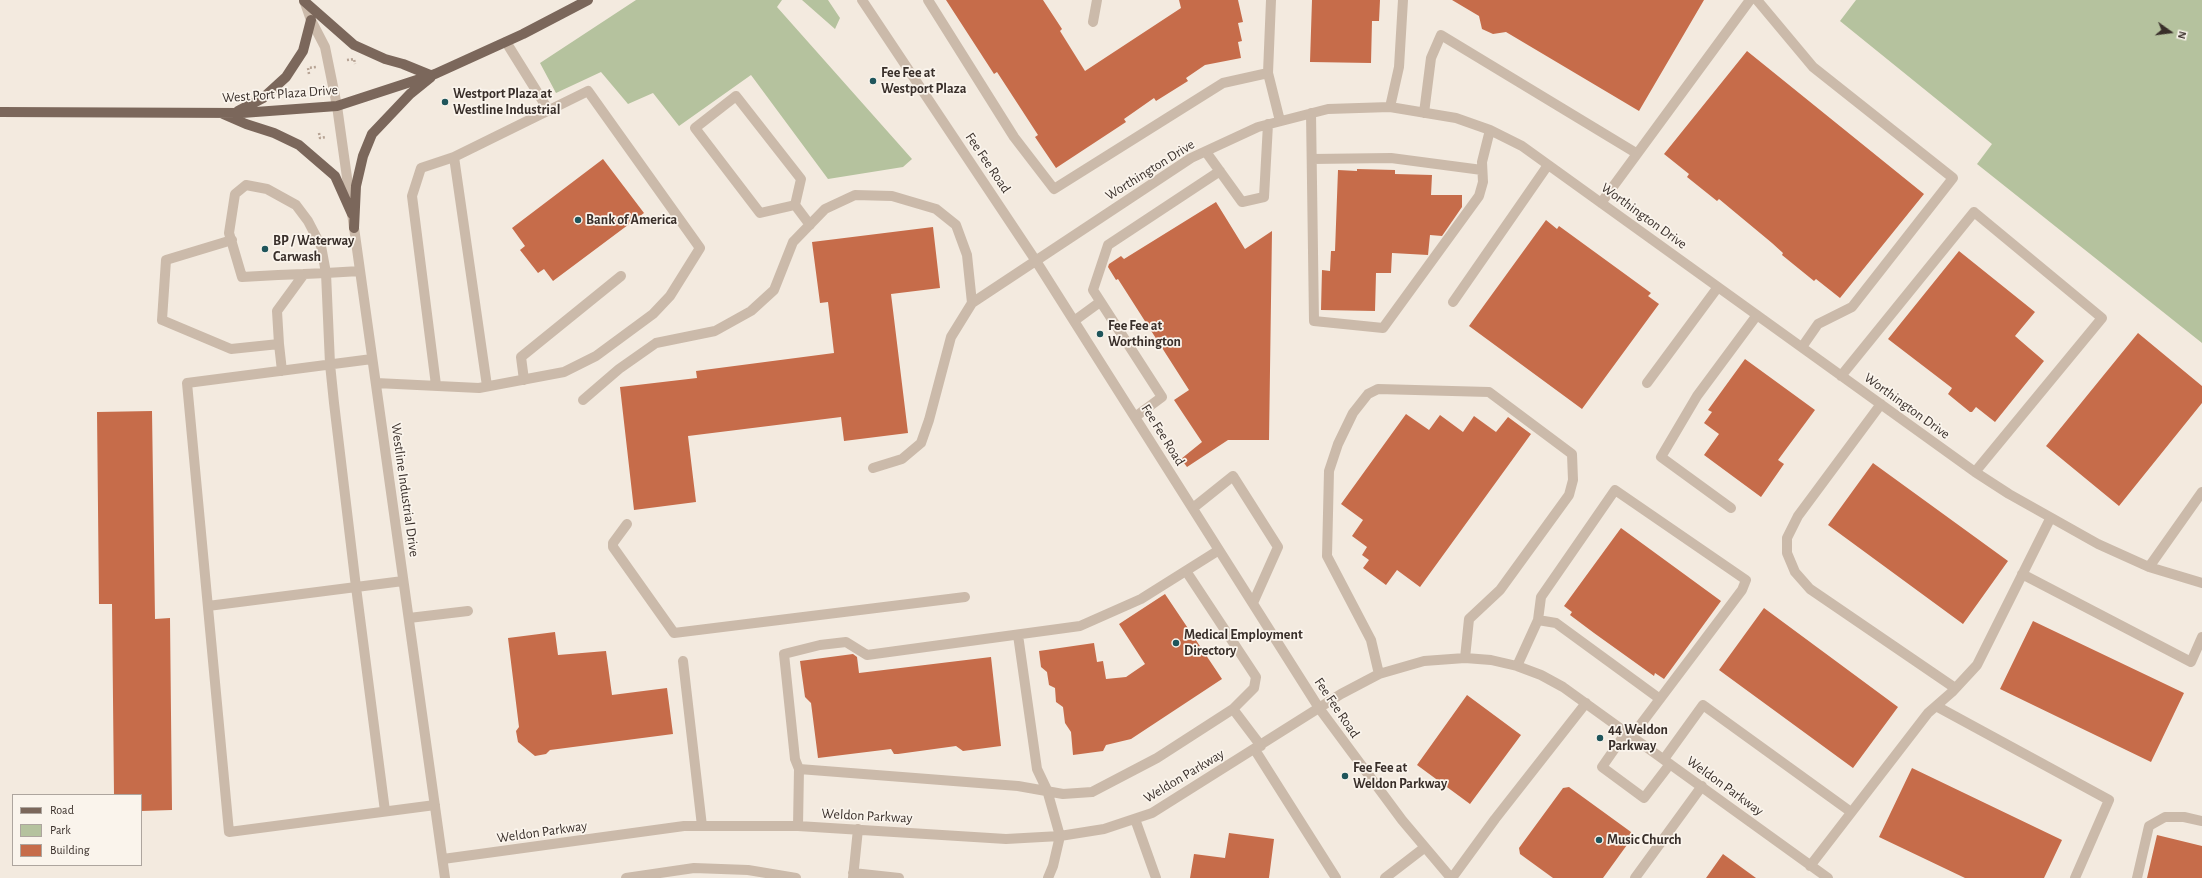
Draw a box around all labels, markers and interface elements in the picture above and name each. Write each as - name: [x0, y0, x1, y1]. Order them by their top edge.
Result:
- north arrow: [2150, 12, 2190, 52]
- text: N: [2176, 30, 2188, 40]
- place label: Fee Fee at Westport Plaza: [881, 65, 966, 98]
- marker: Fee Fee at Westport Plaza: [868, 76, 878, 86]
- street label: West Port Plaza Drive: [222, 82, 338, 106]
- place label: Westport Plaza at Westline Industrial: [453, 86, 560, 118]
- marker: Westport Plaza at Westline Industrial: [440, 97, 450, 107]
- street label: Fee Fee Road: [962, 130, 1014, 196]
- street label: Worthington Drive: [1102, 136, 1198, 204]
- street label: Worthington Drive: [1598, 179, 1690, 253]
- place label: Bank of America: [586, 212, 677, 228]
- marker: Bank of America: [573, 215, 583, 225]
- place label: BP / Waterway Carwash: [273, 233, 354, 266]
- marker: BP / Waterway Carwash: [260, 244, 270, 254]
- place label: Fee Fee at Worthington: [1108, 318, 1181, 350]
- marker: Fee Fee at Worthington: [1095, 329, 1105, 339]
- street label: Worthington Drive: [1861, 369, 1953, 443]
- street label: Fee Fee Road: [1137, 401, 1189, 469]
- street label: Westline Industrial Drive: [387, 422, 423, 558]
- place label: Medical Employment Directory: [1184, 627, 1303, 660]
- marker: Medical Employment Directory: [1171, 638, 1181, 648]
- street label: Fee Fee Road: [1311, 675, 1363, 741]
- place label: 44 Weldon Parkway: [1608, 722, 1668, 754]
- marker: 44 Weldon Parkway: [1595, 733, 1605, 743]
- street label: Weldon Parkway: [1141, 745, 1227, 807]
- street label: Weldon Parkway: [1683, 752, 1767, 820]
- place label: Fee Fee at Weldon Parkway: [1353, 760, 1447, 792]
- marker: Fee Fee at Weldon Parkway: [1340, 771, 1350, 781]
- legend: [12, 794, 142, 866]
- text: Road: [50, 804, 74, 816]
- street label: Weldon Parkway: [821, 805, 913, 827]
- street label: Weldon Parkway: [496, 817, 588, 847]
- text: Park: [50, 824, 71, 836]
- place label: Music Church: [1607, 832, 1681, 848]
- marker: Music Church: [1594, 835, 1604, 845]
- text: Building: [50, 844, 90, 856]

